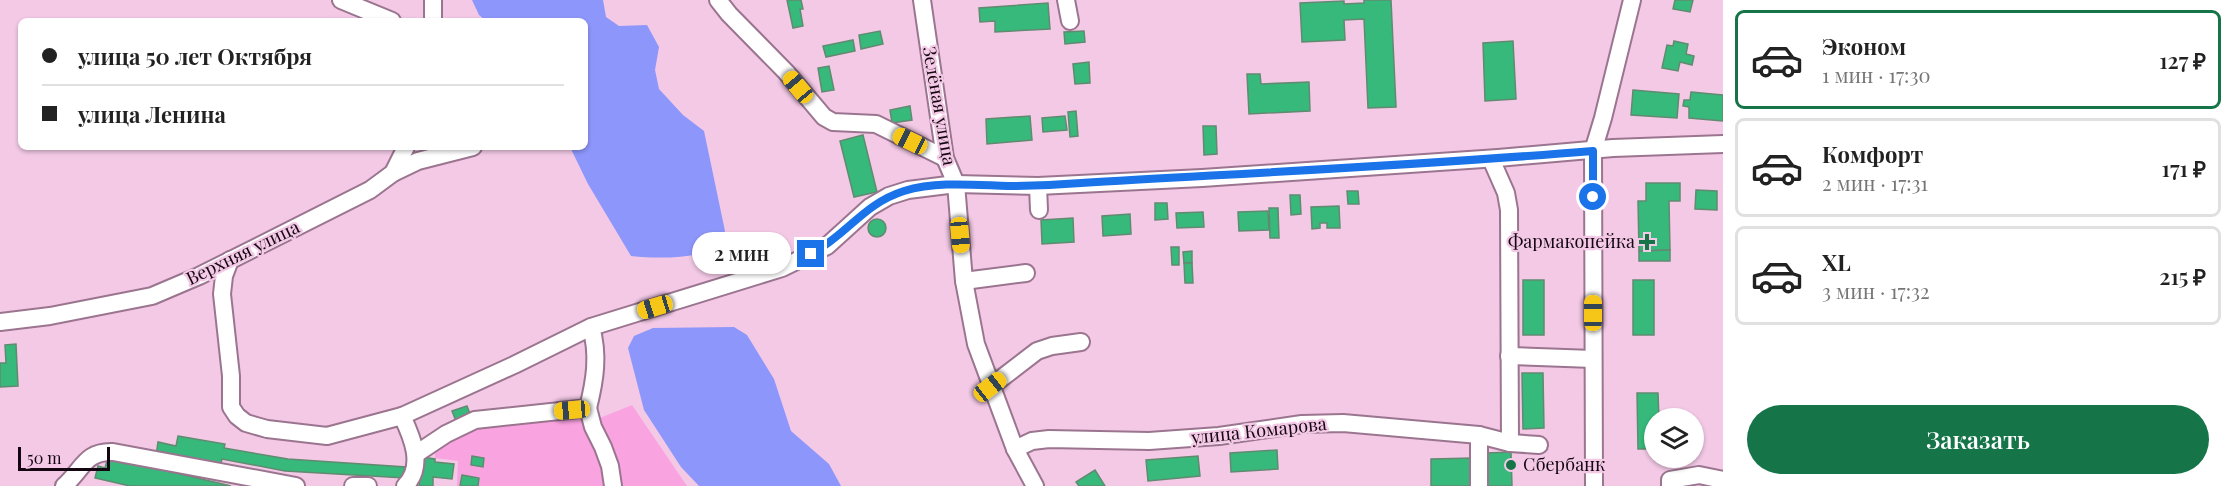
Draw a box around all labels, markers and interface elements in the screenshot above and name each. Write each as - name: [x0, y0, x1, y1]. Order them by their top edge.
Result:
- text: Эконом: [1822, 31, 1906, 61]
- icon: car: [1750, 33, 1804, 87]
- text: улица 50 лет Октября: [78, 41, 312, 71]
- street label: Зелёная улица: [918, 44, 962, 167]
- text: 127 ₽: [2159, 45, 2206, 75]
- text: 1 мин · 17:30: [1822, 61, 1930, 88]
- car: [780, 67, 816, 107]
- text: улица Ленина: [78, 99, 226, 129]
- car: [890, 125, 930, 157]
- text: Комфорт: [1822, 139, 1923, 169]
- icon: car: [1750, 141, 1804, 195]
- text: 171 ₽: [2162, 153, 2206, 183]
- text: 2 мин · 17:31: [1822, 169, 1928, 196]
- route start: [1579, 183, 1606, 210]
- street label: Верхняя улица: [182, 214, 303, 290]
- car: [949, 216, 971, 254]
- place label: Фармакопейка: [1508, 229, 1635, 253]
- callout: 2 мин: [691, 233, 790, 275]
- marker: Фармакопейка: [1640, 235, 1654, 249]
- text: 2 мин: [714, 239, 769, 266]
- route end: [797, 240, 824, 267]
- text: XL: [1822, 247, 1851, 277]
- icon: car: [1750, 249, 1804, 303]
- text: 215 ₽: [2159, 261, 2206, 291]
- text: 3 мин · 17:32: [1822, 277, 1930, 304]
- car: [635, 293, 675, 321]
- car: [1584, 295, 1602, 331]
- car: [970, 369, 1010, 405]
- car: [553, 399, 591, 421]
- button: Заказать: [1747, 405, 2209, 474]
- map controls: [1644, 408, 1704, 468]
- button: layers: [1644, 408, 1704, 468]
- street label: улица Комарова: [1189, 411, 1328, 449]
- scale bar: [18, 444, 110, 472]
- text: 50 m: [27, 447, 61, 468]
- place label: Сбербанк: [1523, 452, 1605, 476]
- marker: Сбербанк: [1504, 458, 1518, 472]

